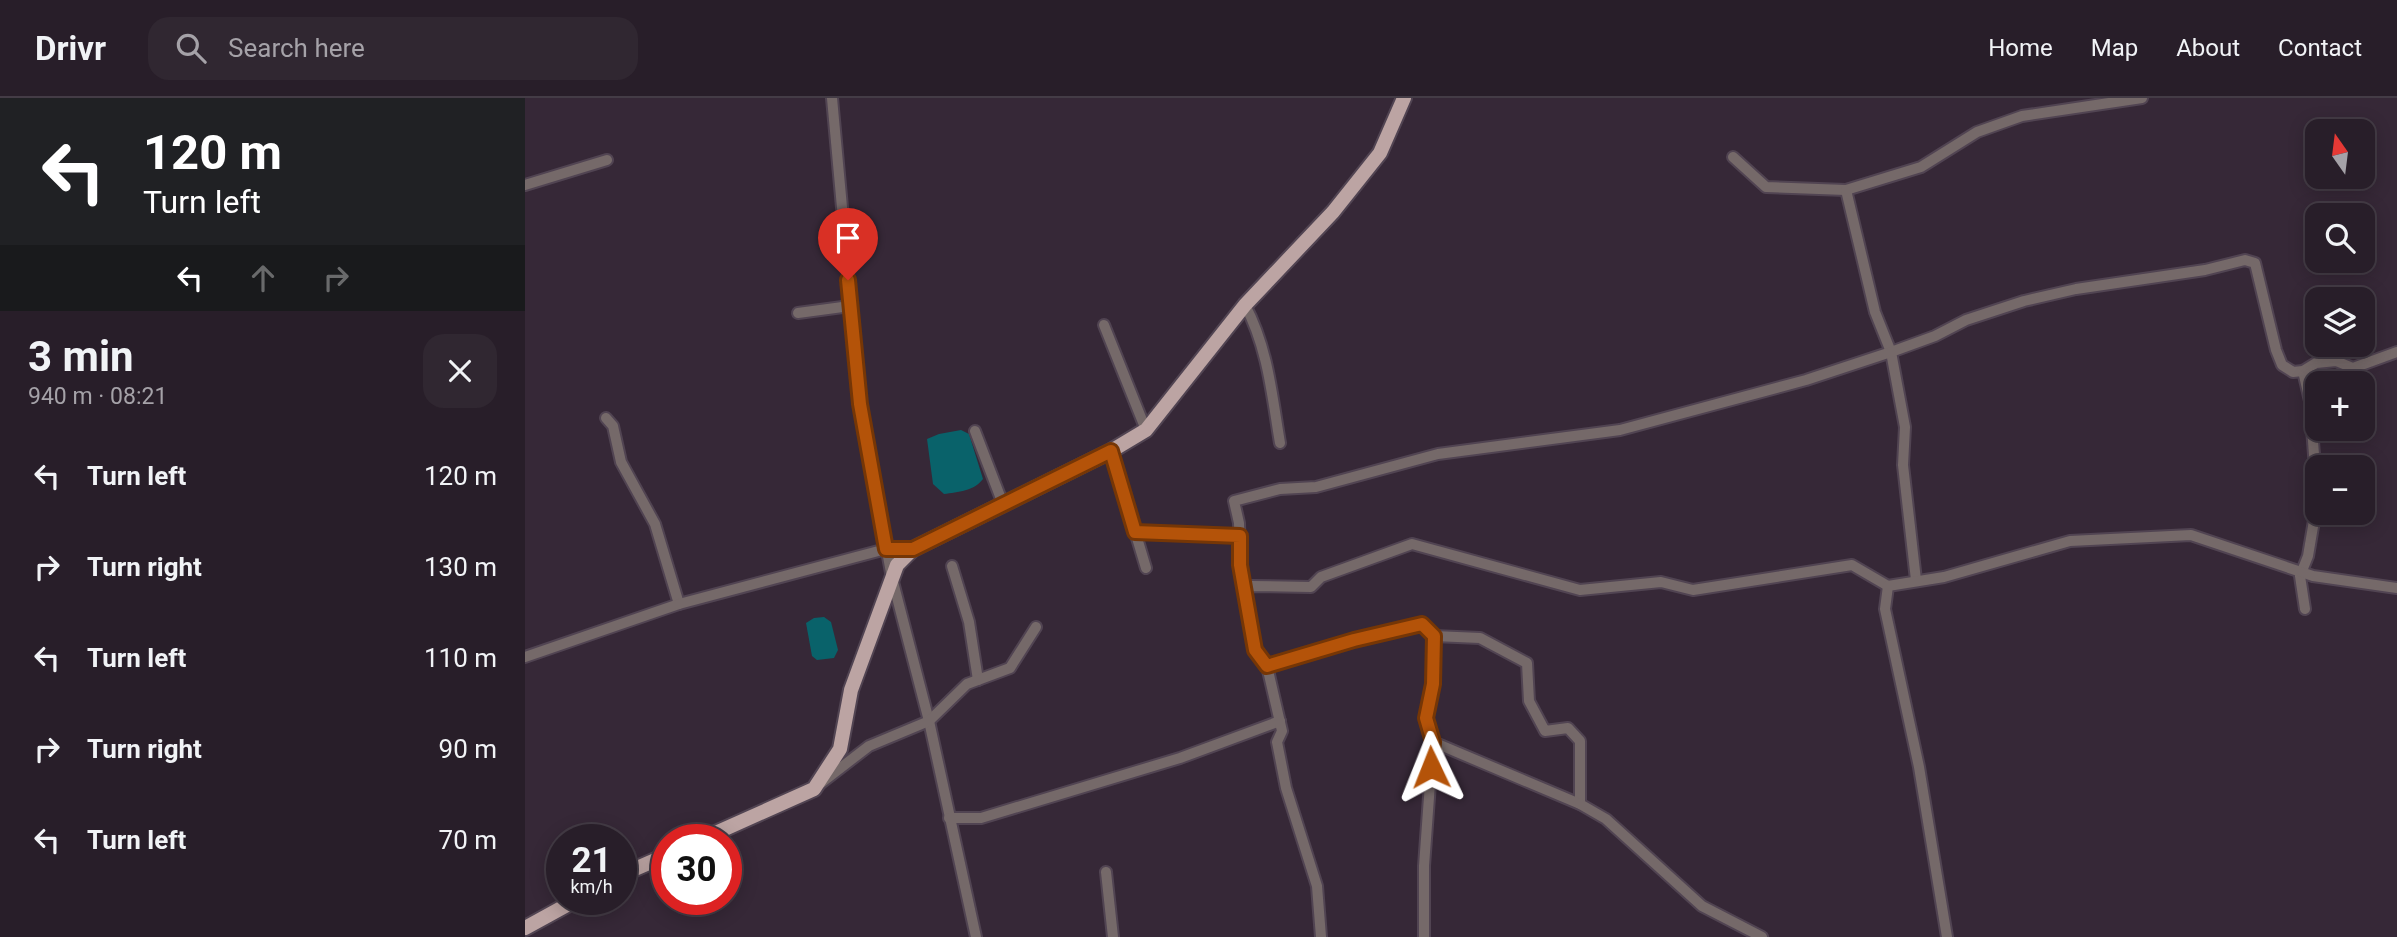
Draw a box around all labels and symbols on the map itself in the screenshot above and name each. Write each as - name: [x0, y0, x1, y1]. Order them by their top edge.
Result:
- north arrow: [2305, 119, 2375, 189]
- pin: [818, 208, 878, 280]
- position arrow: [1394, 730, 1468, 804]
- speed limit sign: 30: [651, 824, 742, 915]

